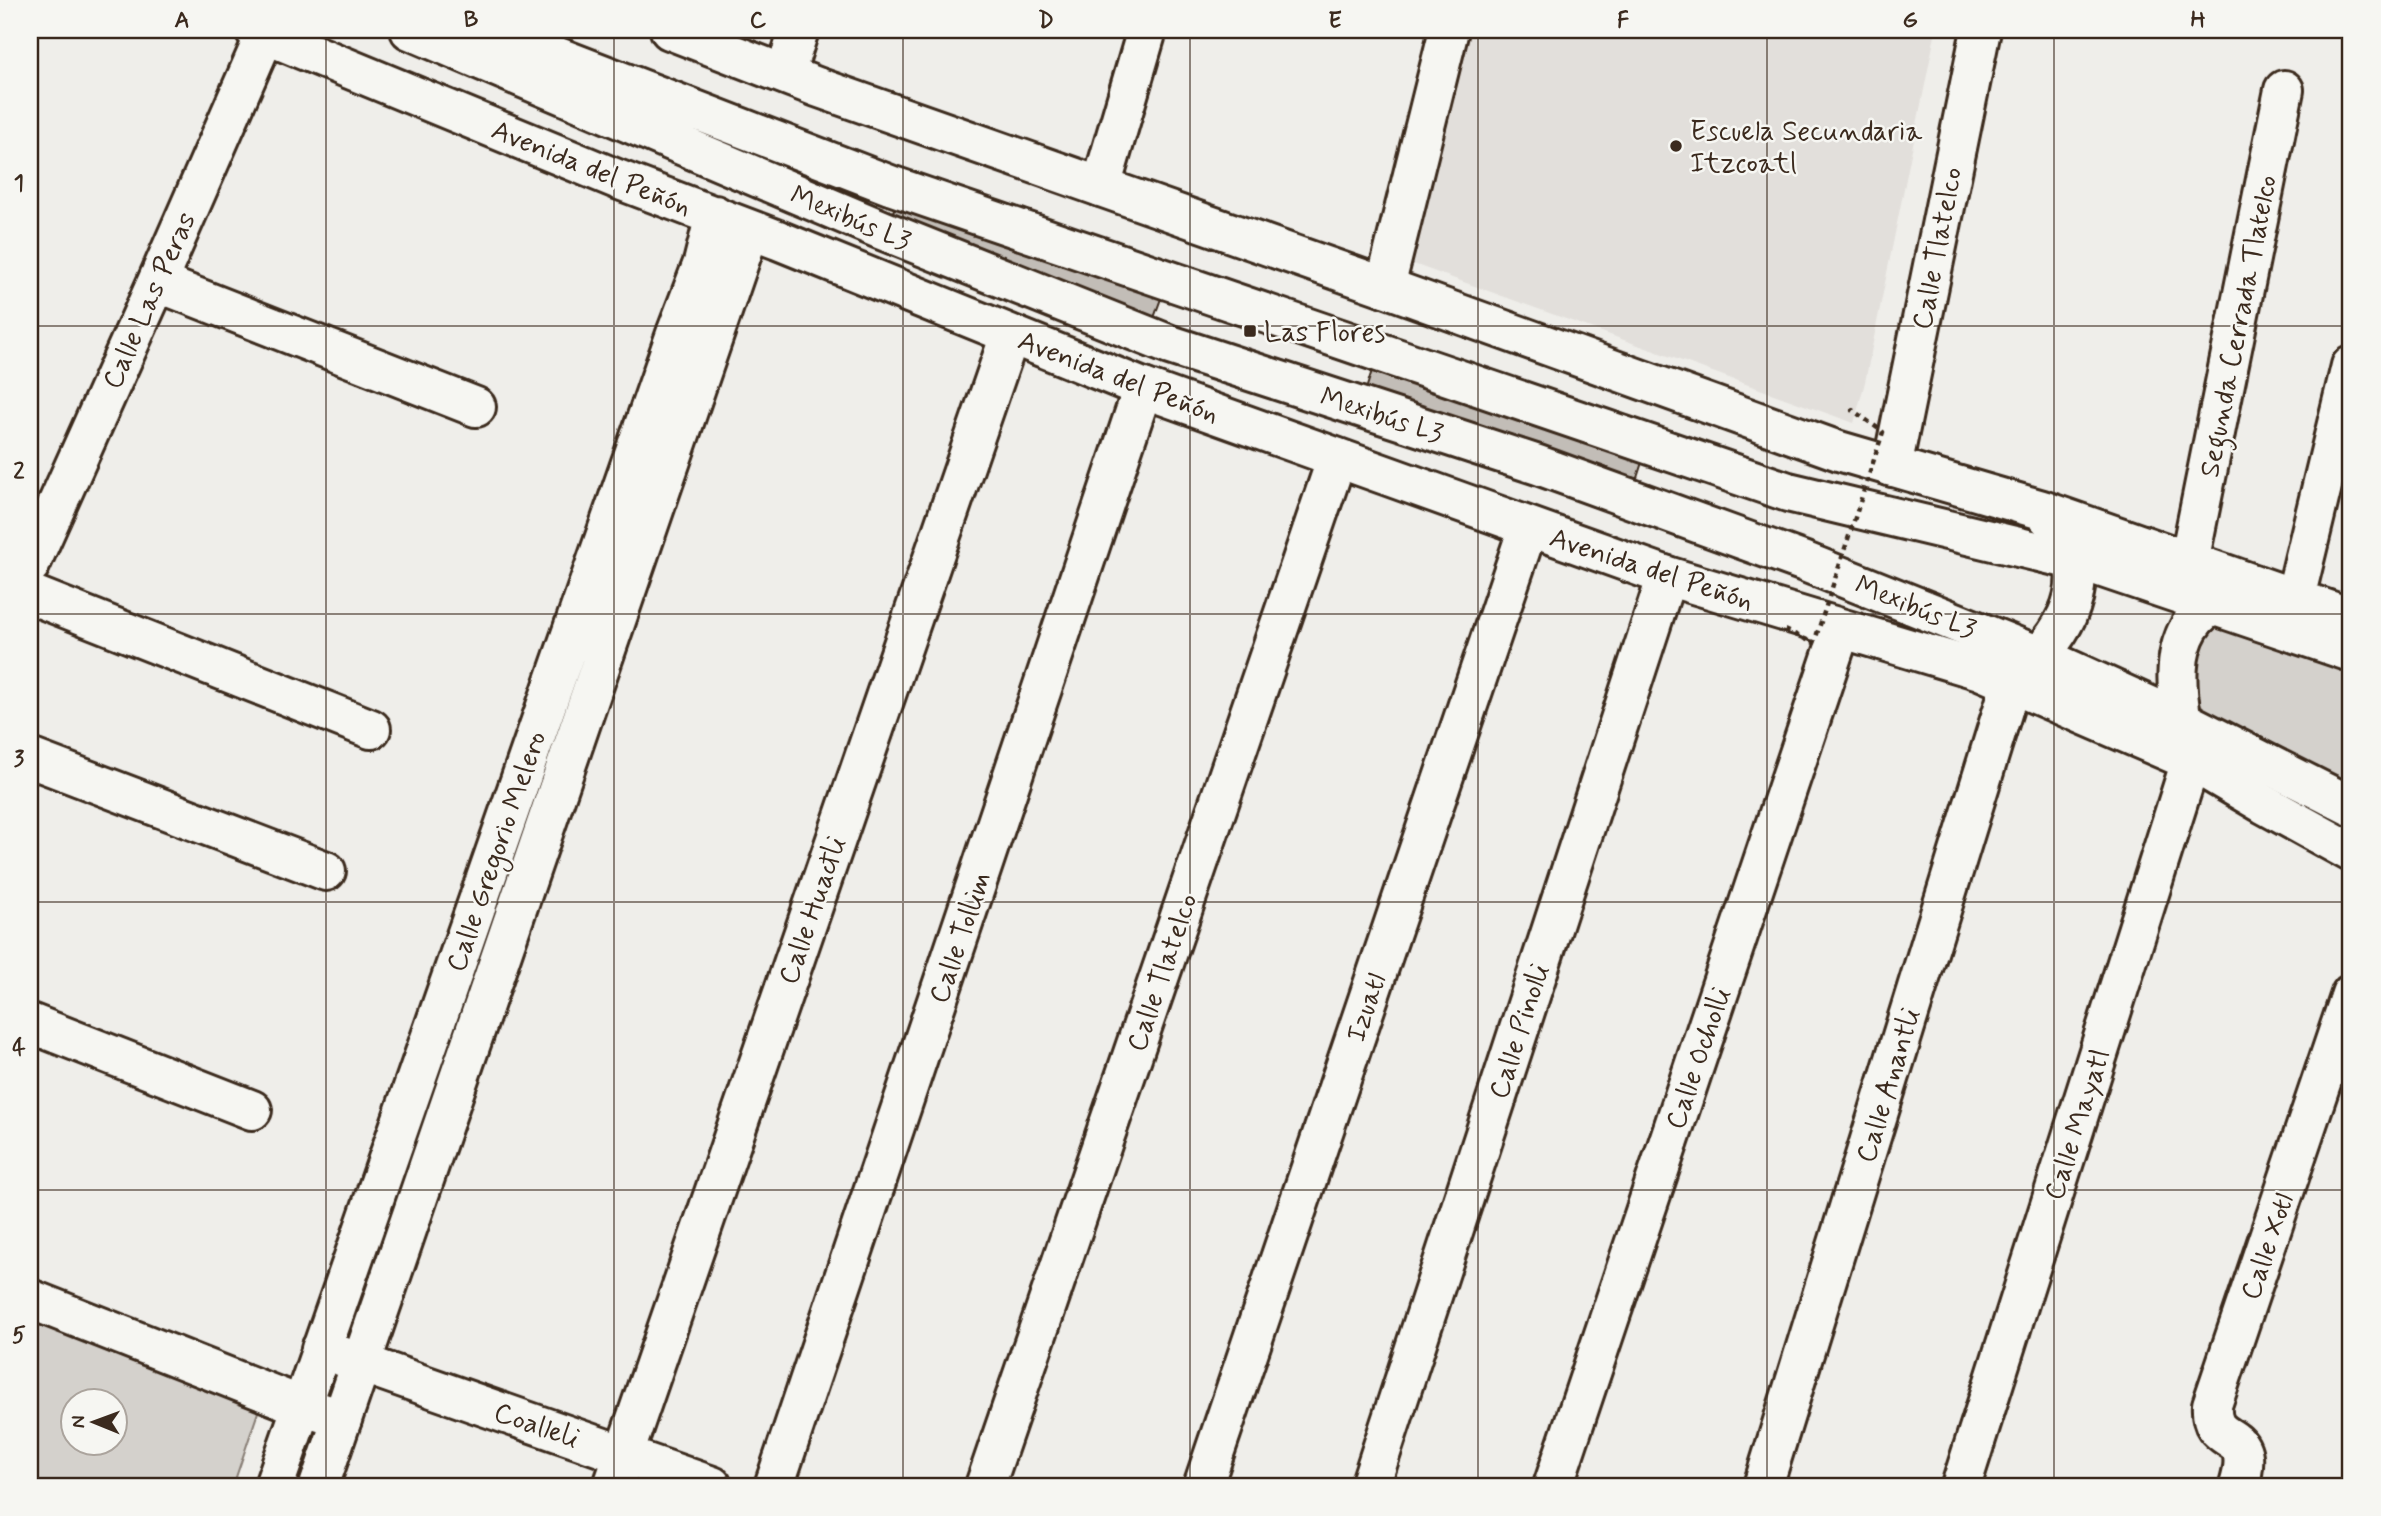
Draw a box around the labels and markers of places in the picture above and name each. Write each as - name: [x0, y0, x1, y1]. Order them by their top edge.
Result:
- place label: Escuela Secundaria Itzcoatl: [1690, 114, 1922, 183]
- marker: Escuela Secundaria Itzcoatl: [1668, 138, 1684, 154]
- place label: Las Flores: [1264, 315, 1385, 352]
- marker: Las Flores: [1242, 323, 1258, 339]

